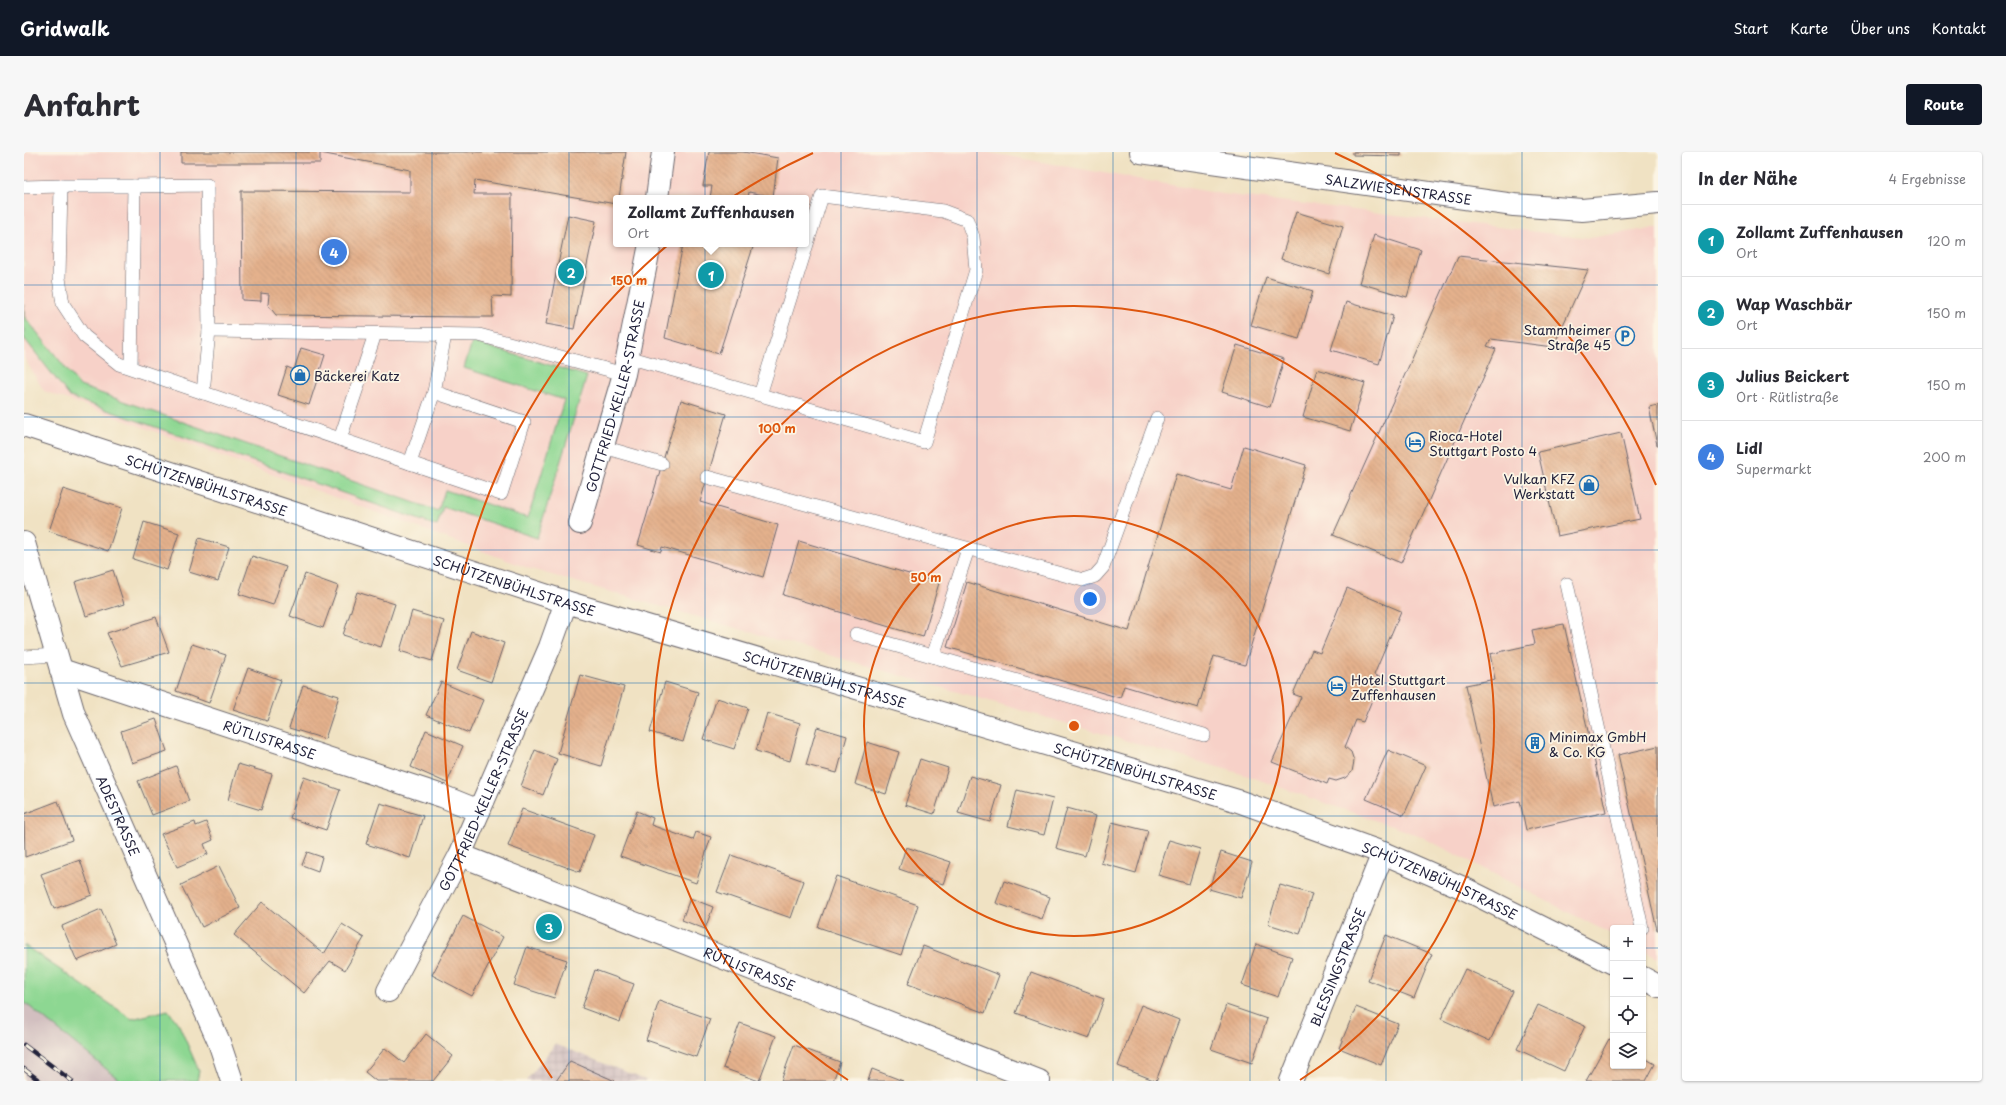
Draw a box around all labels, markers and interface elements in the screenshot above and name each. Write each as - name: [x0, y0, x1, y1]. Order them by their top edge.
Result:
- text: Gridwalk: [20, 14, 110, 42]
- text: Start: [1733, 18, 1768, 39]
- text: Karte: [1790, 18, 1828, 39]
- text: Über uns: [1850, 18, 1910, 39]
- text: Kontakt: [1932, 18, 1986, 39]
- text: Anfahrt: [24, 83, 140, 126]
- button: Route: [1906, 84, 1982, 125]
- text: In der Nähe: [1698, 165, 1797, 191]
- street label: SALZWIESENSTRASSE: [1324, 169, 1473, 208]
- text: 4 Ergebnisse: [1889, 169, 1966, 188]
- popup: [613, 195, 809, 247]
- text: Zollamt Zuffenhausen: [627, 200, 795, 223]
- text: Zollamt Zuffenhausen: [1736, 220, 1903, 243]
- text: Ort: [627, 223, 649, 242]
- text: 1: [1708, 231, 1714, 250]
- text: 120 m: [1927, 231, 1966, 250]
- pin: 4: [321, 237, 347, 267]
- text: Ort: [1736, 243, 1758, 262]
- pin: 2: [558, 257, 584, 287]
- pin: 1: [698, 260, 724, 290]
- text: 150 m: [611, 271, 647, 289]
- text: Wap Waschbär: [1736, 292, 1852, 315]
- street label: GOTTFRIED-KELLER-STRASSE: [580, 298, 648, 494]
- text: 2: [1706, 303, 1716, 322]
- text: 150 m: [1927, 303, 1966, 322]
- text: Ort: [1736, 315, 1758, 334]
- place label: Stammheimer Straße 45: [1524, 320, 1612, 354]
- parking icon: Stammheimer Straße 45: [1614, 325, 1636, 347]
- shop icon: Bäckerei Katz: [289, 364, 311, 386]
- text: Julius Beickert: [1736, 364, 1850, 387]
- place label: Bäckerei Katz: [314, 366, 399, 385]
- text: 3: [1707, 375, 1715, 394]
- text: 150 m: [1927, 375, 1966, 394]
- text: Ort · Rütlistraße: [1736, 387, 1839, 406]
- text: 100 m: [758, 419, 796, 437]
- place label: Rioca-Hotel Stuttgart Posto 4: [1429, 426, 1537, 460]
- hotel icon: Rioca-Hotel Stuttgart Posto 4: [1404, 431, 1426, 453]
- text: Lidl: [1736, 436, 1763, 459]
- text: 4: [1707, 447, 1715, 466]
- text: 200 m: [1923, 447, 1966, 466]
- street label: SCHÜTZENBÜHLSTRASSE: [123, 449, 290, 520]
- text: Supermarkt: [1736, 459, 1811, 478]
- place label: Vulkan KFZ Werkstatt: [1504, 469, 1575, 503]
- shop icon: Vulkan KFZ Werkstatt: [1578, 474, 1600, 496]
- street label: SCHÜTZENBÜHLSTRASSE: [431, 550, 598, 620]
- text: 50 m: [910, 568, 942, 586]
- your location: [1080, 589, 1100, 609]
- street label: SCHÜTZENBÜHLSTRASSE: [741, 645, 909, 712]
- place label: Hotel Stuttgart Zuffenhausen: [1351, 670, 1445, 704]
- hotel icon: Hotel Stuttgart Zuffenhausen: [1326, 675, 1348, 697]
- street label: GOTTFRIED-KELLER-STRASSE: [433, 705, 532, 894]
- street label: RÜTLISTRASSE: [221, 715, 319, 763]
- centre of rings: [1067, 719, 1081, 733]
- place label: Minimax GmbH & Co. KG: [1549, 727, 1647, 761]
- building icon: Minimax GmbH & Co. KG: [1524, 732, 1546, 754]
- street label: SCHÜTZENBÜHLSTRASSE: [1051, 737, 1219, 804]
- street label: ADESTRASSE: [93, 772, 145, 859]
- street label: SCHÜTZENBÜHLSTRASSE: [1359, 837, 1521, 924]
- street label: BLESSINGSTRASSE: [1305, 905, 1369, 1029]
- pin: 3: [536, 912, 562, 942]
- map controls: [1610, 925, 1646, 1069]
- button: +: [1610, 925, 1646, 961]
- street label: RÜTLISTRASSE: [701, 942, 798, 995]
- button: −: [1610, 961, 1646, 997]
- button: locate: [1610, 997, 1646, 1033]
- button: layers: [1610, 1033, 1646, 1069]

